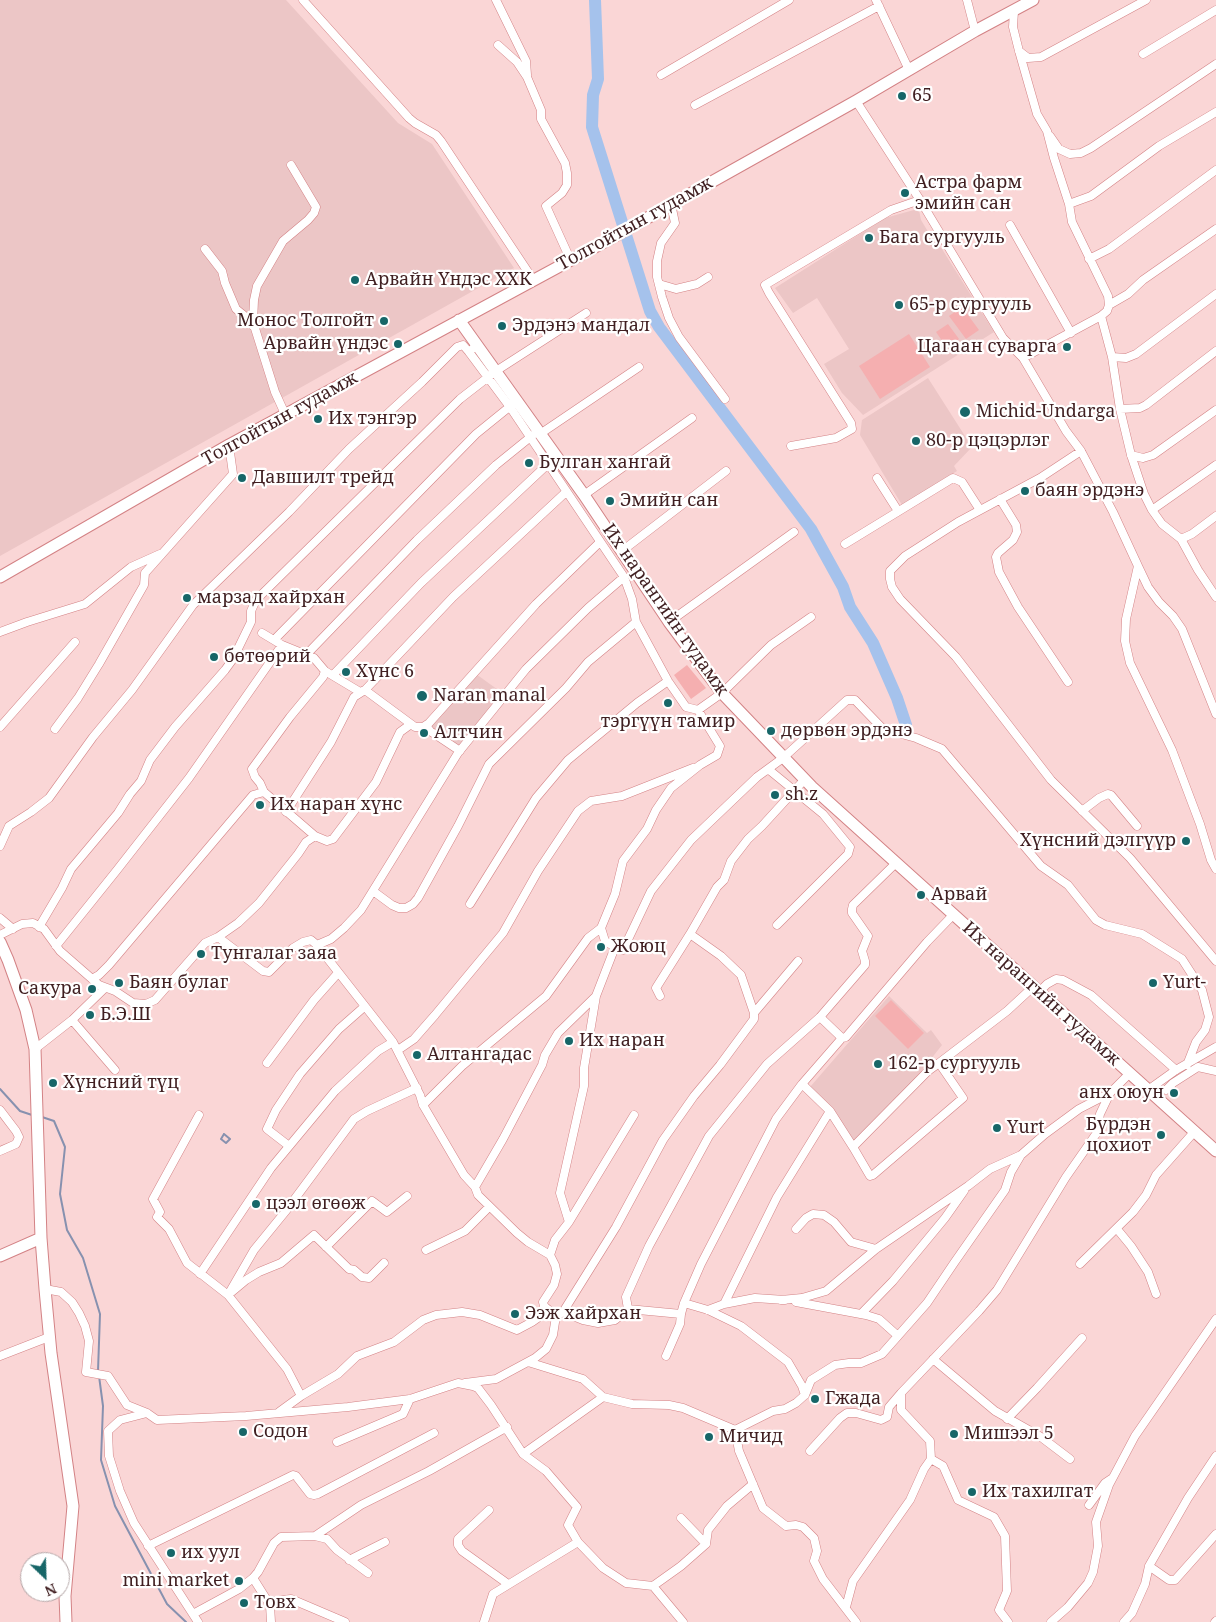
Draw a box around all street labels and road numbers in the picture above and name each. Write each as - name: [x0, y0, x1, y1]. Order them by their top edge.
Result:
- street label: Толгойтын гудамж: [554, 172, 716, 276]
- street label: Толгойтын гудамж: [199, 367, 361, 471]
- street label: Их нарангийн гудамж: [597, 520, 733, 700]
- street label: Их нарангийн гудамж: [958, 917, 1124, 1071]

